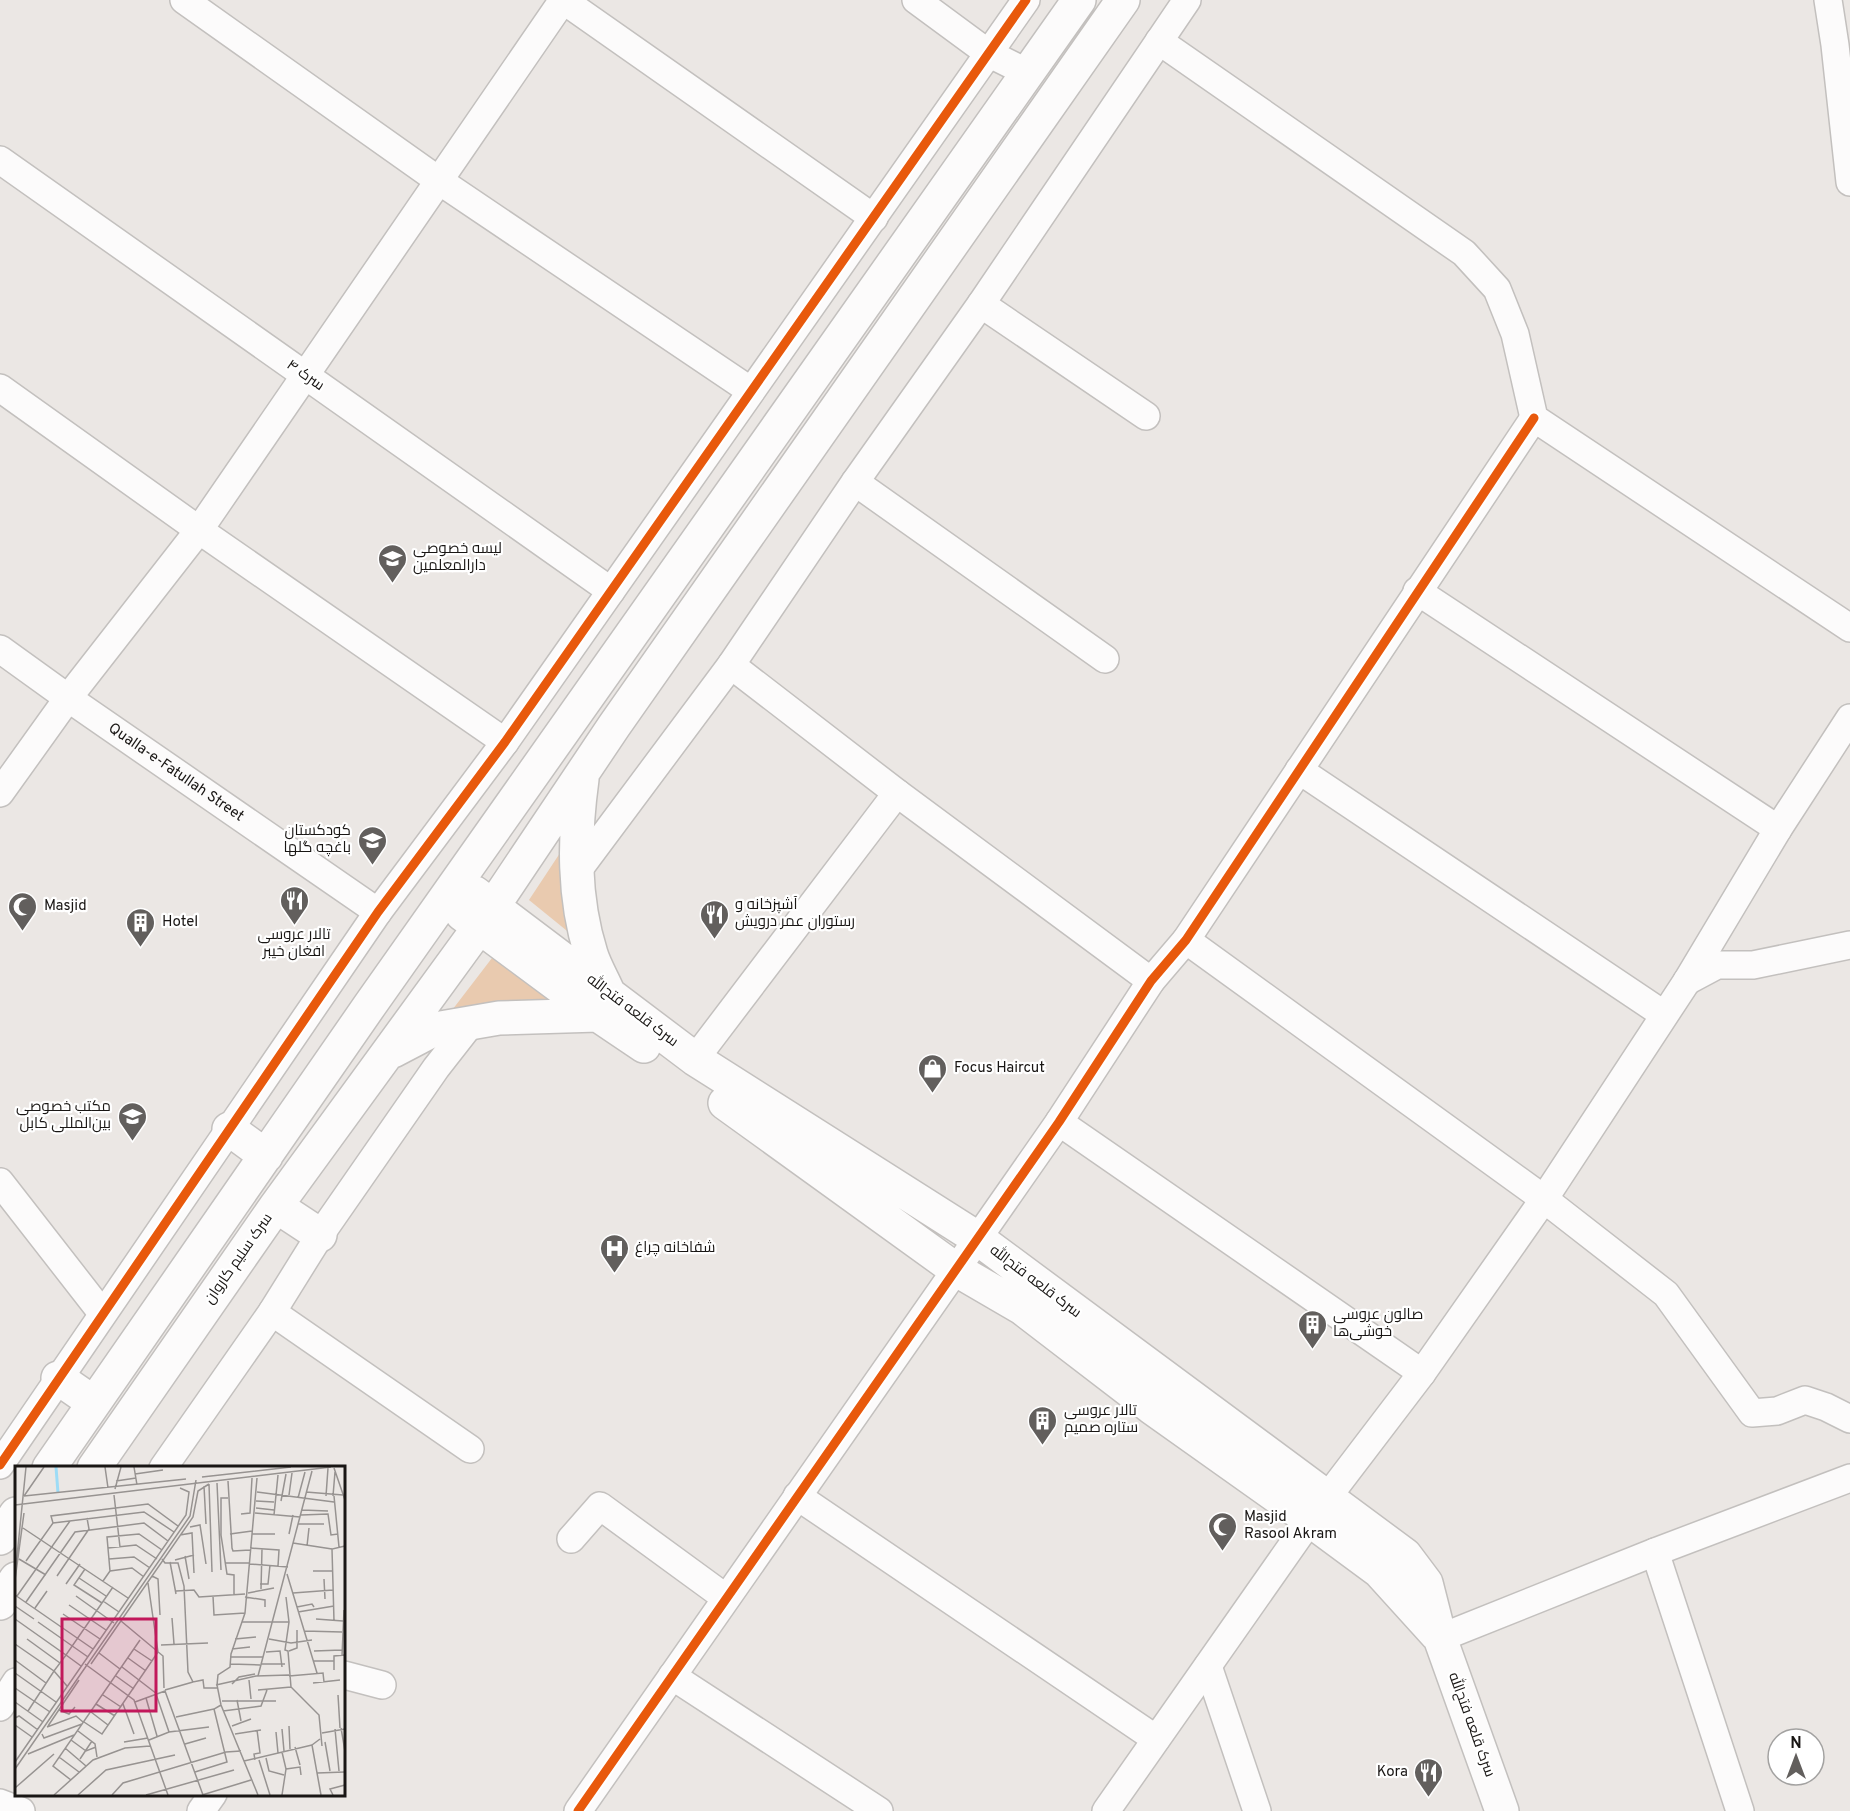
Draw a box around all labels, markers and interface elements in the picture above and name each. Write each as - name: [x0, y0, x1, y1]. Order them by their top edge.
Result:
- street label: سرک ۴: [282, 356, 328, 396]
- place label: لیسه خصوصی دارالمعلمین: [413, 540, 502, 576]
- school or university icon: لیسه خصوصی دارالمعلمین: [376, 542, 408, 584]
- street label: Qualla-e-Fatullah Street: [104, 719, 248, 826]
- place label: کودکستان باغچه گلها: [283, 822, 351, 858]
- school or university icon: کودکستان باغچه گلها: [356, 824, 388, 866]
- restaurant icon: تالار عروسی افغان خیبر: [278, 884, 310, 926]
- mosque icon: Masjid: [7, 890, 39, 932]
- place label: آشپزخانه و رستوران عمر درویش: [735, 896, 855, 932]
- place label: Masjid: [44, 897, 87, 916]
- restaurant icon: آشپزخانه و رستوران عمر درویش: [698, 898, 730, 940]
- building icon: Hotel: [125, 906, 157, 948]
- place label: Hotel: [162, 913, 198, 932]
- place label: تالار عروسی افغان خیبر: [258, 926, 330, 962]
- street label: سرک قلعه فتح‌الله: [582, 969, 683, 1052]
- shop icon: Focus Haircut: [917, 1052, 949, 1094]
- place label: Focus Haircut: [954, 1059, 1045, 1078]
- place label: مکتب خصوصی بین‌المللی کابل: [16, 1098, 111, 1134]
- school or university icon: مکتب خصوصی بین‌المللی کابل: [116, 1100, 148, 1142]
- street label: سرک سلیم کاروان: [201, 1210, 277, 1308]
- hospital icon: شفاخانه چراغ: [598, 1232, 630, 1274]
- place label: شفاخانه چراغ: [635, 1239, 716, 1258]
- street label: سرک قلعه فتح‌الله: [985, 1240, 1086, 1323]
- place label: صالون عروسی خوشی‌ها: [1333, 1306, 1423, 1342]
- building icon: صالون عروسی خوشی‌ها: [1296, 1308, 1328, 1350]
- place label: تالار عروسی ستاره صمیم: [1064, 1402, 1138, 1438]
- building icon: تالار عروسی ستاره صمیم: [1027, 1404, 1059, 1446]
- inset map: [15, 1466, 345, 1796]
- place label: Masjid Rasool Akram: [1244, 1508, 1337, 1544]
- mosque icon: Masjid Rasool Akram: [1207, 1510, 1239, 1552]
- street label: سرک قلعه فتح‌الله: [1443, 1669, 1501, 1780]
- north arrow: [1766, 1727, 1826, 1787]
- text: N: [1790, 1734, 1802, 1754]
- restaurant icon: Kora: [1413, 1756, 1445, 1798]
- place label: Kora: [1377, 1763, 1408, 1782]

